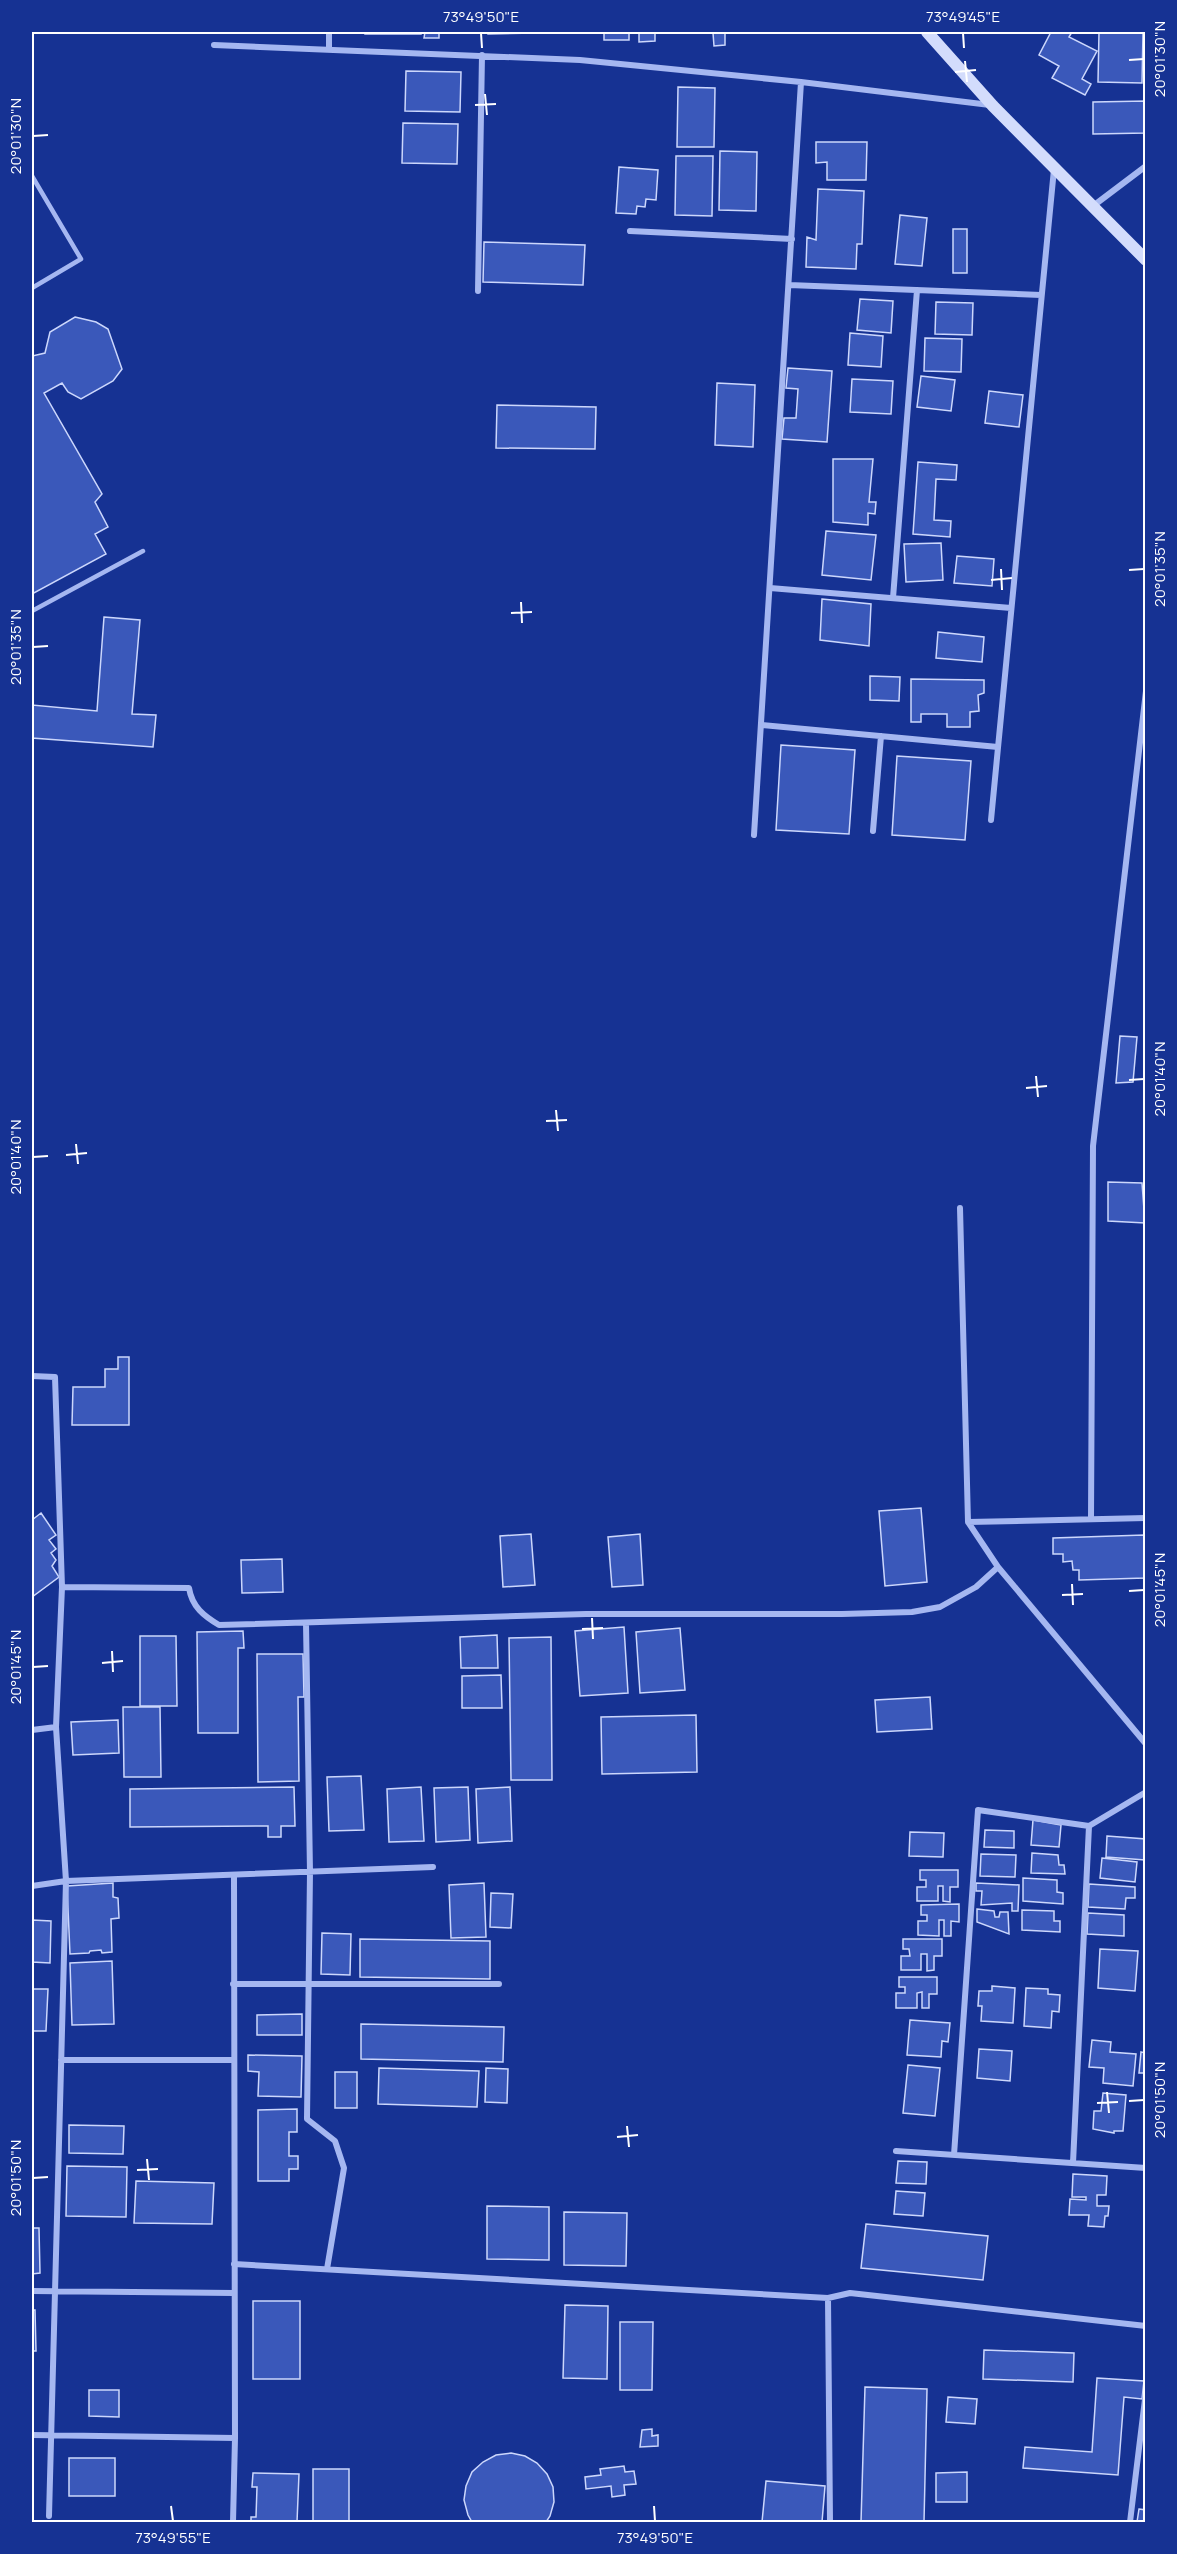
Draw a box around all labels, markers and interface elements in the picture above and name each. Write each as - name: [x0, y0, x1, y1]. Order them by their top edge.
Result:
- text: 73°49'50"E: [443, 6, 519, 27]
- text: 73°49'45"E: [926, 6, 1000, 27]
- text: 20°01'30"N: [1149, 21, 1170, 97]
- text: 20°01'30"N: [5, 98, 26, 174]
- text: 20°01'35"N: [1149, 531, 1170, 607]
- text: 20°01'35"N: [5, 609, 26, 685]
- text: 20°01'40"N: [1149, 1042, 1170, 1117]
- text: 20°01'40"N: [5, 1120, 26, 1195]
- text: 20°01'45"N: [1149, 1553, 1170, 1627]
- text: 20°01'45"N: [5, 1630, 26, 1704]
- text: 20°01'50"N: [1149, 2062, 1170, 2138]
- text: 20°01'50"N: [5, 2140, 26, 2216]
- text: 73°49'55"E: [135, 2527, 211, 2548]
- text: 73°49'50"E: [617, 2527, 693, 2548]

